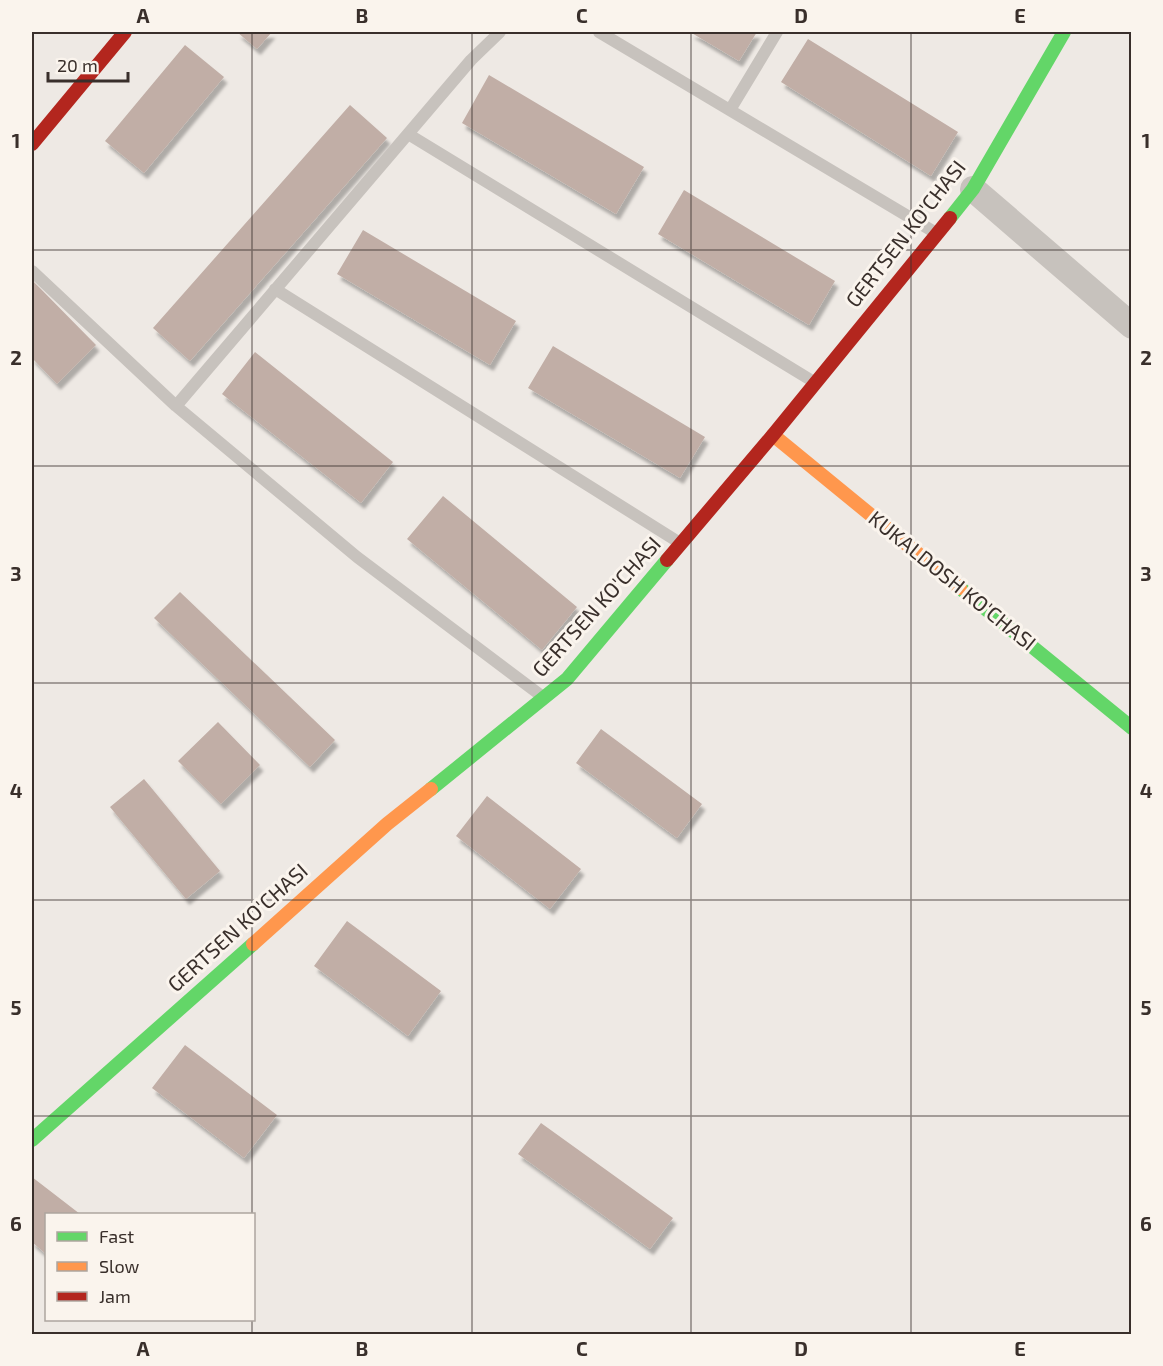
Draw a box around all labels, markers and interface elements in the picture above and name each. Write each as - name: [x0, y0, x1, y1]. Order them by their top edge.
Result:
- text: A: [136, 3, 150, 27]
- text: B: [356, 3, 368, 27]
- text: C: [576, 3, 588, 27]
- text: D: [794, 3, 808, 27]
- text: E: [1014, 3, 1026, 27]
- scale bar: [48, 45, 128, 83]
- text: 20 m: [57, 54, 98, 76]
- text: 1: [12, 128, 20, 152]
- text: 1: [1142, 128, 1150, 152]
- street label: GERTSEN KO'CHASI: [840, 155, 970, 312]
- text: 2: [10, 345, 22, 369]
- text: 2: [1140, 345, 1152, 369]
- street label: KUKALDOSH KO'CHASI: [864, 505, 1042, 655]
- street label: GERTSEN KO'CHASI: [526, 531, 665, 681]
- text: 3: [10, 561, 22, 585]
- text: 3: [1140, 561, 1152, 585]
- text: 4: [10, 778, 23, 802]
- text: 4: [1140, 778, 1153, 802]
- street label: GERTSEN KO'CHASI: [162, 857, 312, 996]
- text: 5: [10, 995, 22, 1019]
- text: 5: [1140, 995, 1152, 1019]
- text: 6: [10, 1211, 22, 1235]
- text: 6: [1140, 1211, 1152, 1235]
- legend: [45, 1213, 255, 1321]
- text: Fast: [99, 1225, 134, 1247]
- text: Slow: [99, 1255, 140, 1277]
- text: Jam: [99, 1285, 131, 1307]
- text: A: [136, 1336, 150, 1360]
- text: B: [356, 1336, 368, 1360]
- text: C: [576, 1336, 588, 1360]
- text: D: [794, 1336, 808, 1360]
- text: E: [1014, 1336, 1026, 1360]

